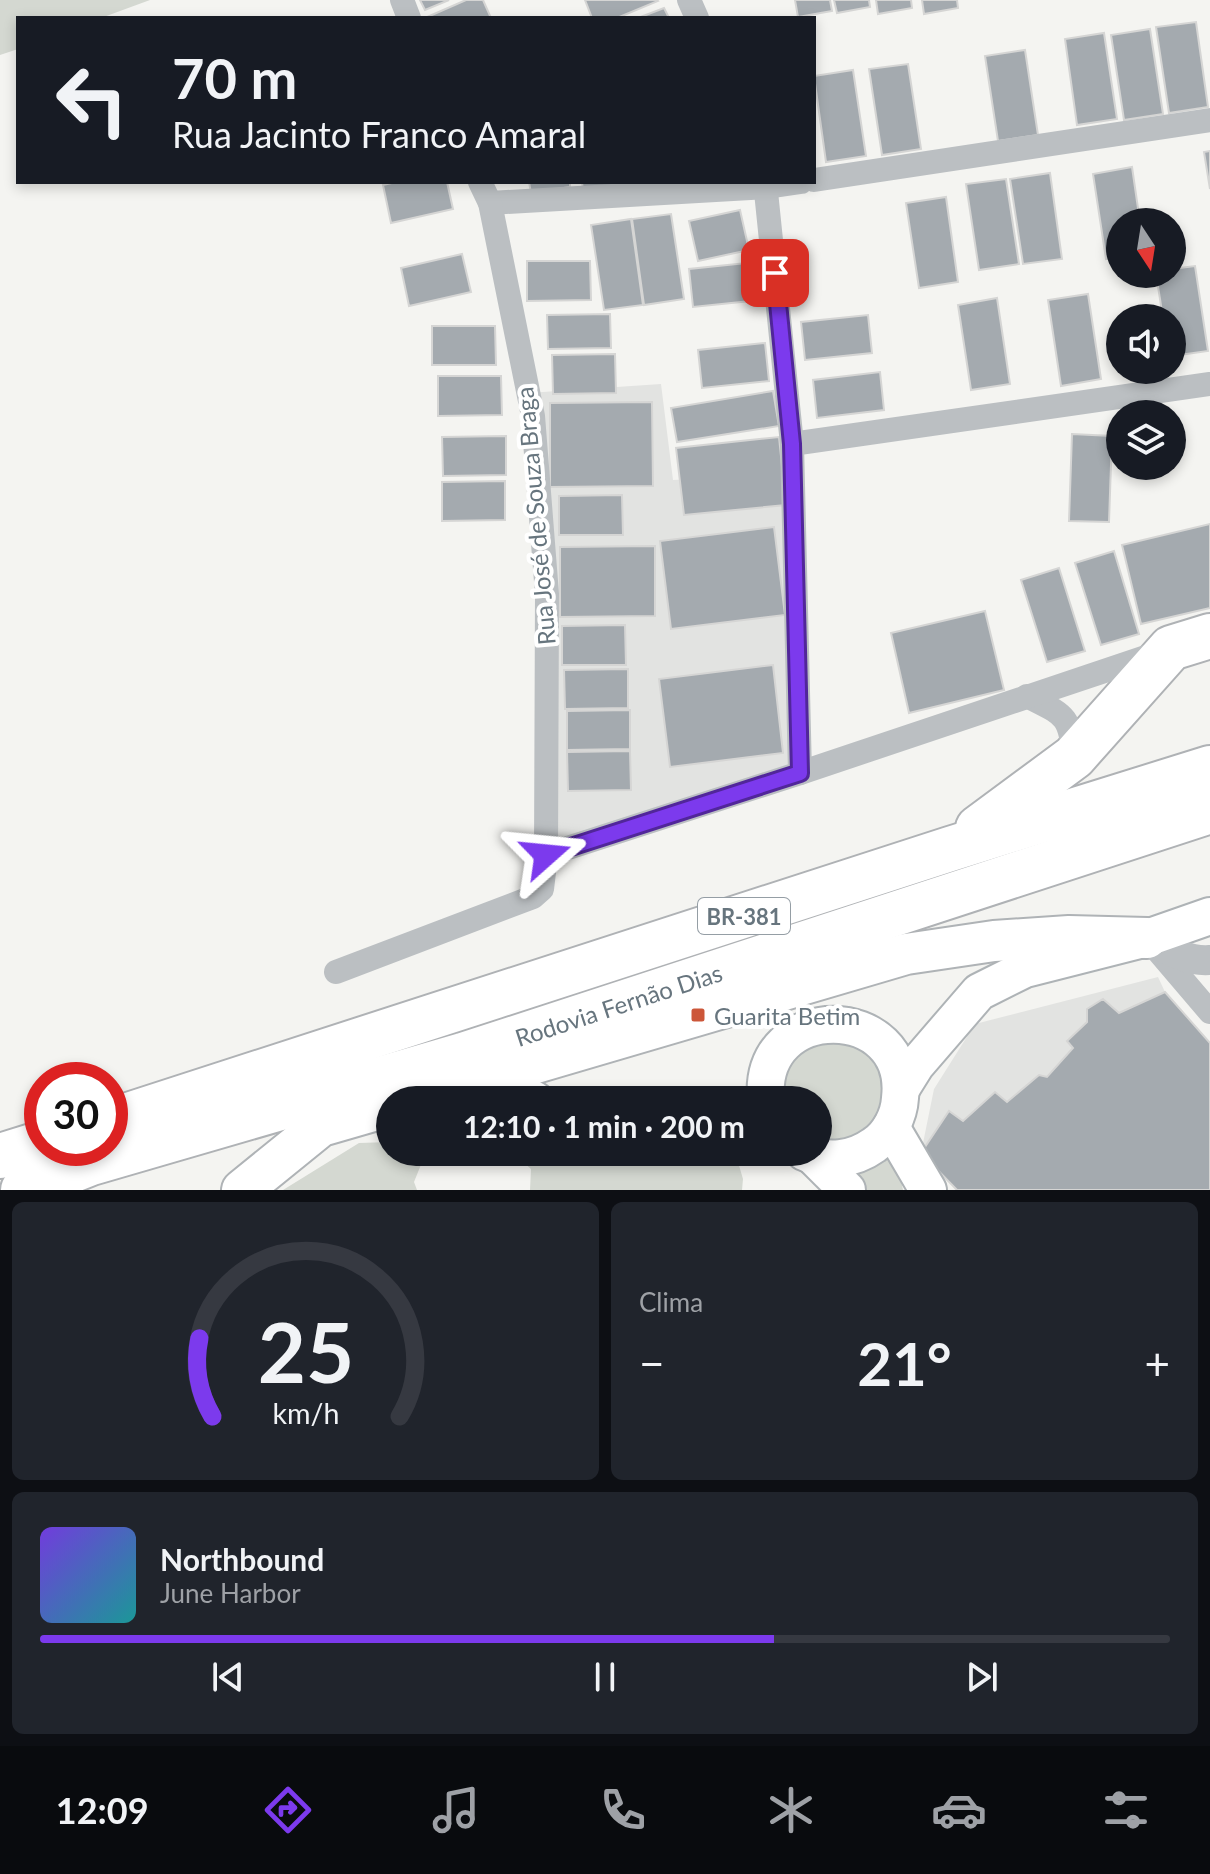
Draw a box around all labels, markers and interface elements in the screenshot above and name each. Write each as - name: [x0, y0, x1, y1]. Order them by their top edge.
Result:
- text: 70 m: [172, 44, 297, 111]
- icon: left: [40, 48, 144, 152]
- text: Rua Jacinto Franco Amaral: [172, 112, 586, 156]
- north arrow: [1106, 208, 1186, 288]
- map controls: [1106, 208, 1186, 480]
- pin: [741, 239, 809, 307]
- icon: arrive: [753, 251, 797, 295]
- button: sound: [1106, 304, 1186, 384]
- street label: Rua José de Souza Braga: [509, 386, 561, 646]
- button: layers: [1106, 400, 1186, 480]
- position arrow: [504, 813, 588, 897]
- road number: BR-381: [698, 898, 790, 934]
- street label: Rodovia Fernão Dias: [511, 957, 726, 1052]
- place label: Guarita Betim: [714, 1001, 860, 1030]
- marker: Guarita Betim: [689, 1006, 707, 1024]
- speed limit sign: 30: [24, 1062, 128, 1166]
- text: 12:10 · 1 min · 200 m: [463, 1108, 745, 1144]
- text: Clima: [639, 1286, 703, 1318]
- text: 25: [257, 1301, 354, 1401]
- text: 21°: [857, 1327, 952, 1399]
- text: −: [639, 1337, 665, 1389]
- text: +: [1144, 1337, 1170, 1389]
- text: km/h: [272, 1396, 339, 1430]
- text: Northbound: [160, 1541, 324, 1577]
- text: June Harbor: [160, 1577, 301, 1609]
- icon: previous: [206, 1655, 250, 1699]
- icon: pause: [583, 1655, 627, 1699]
- icon: next: [960, 1655, 1004, 1699]
- icon: directions: [260, 1782, 316, 1838]
- icon: music: [428, 1782, 484, 1838]
- icon: phone: [595, 1782, 651, 1838]
- icon: climate: [763, 1782, 819, 1838]
- icon: car: [931, 1782, 987, 1838]
- icon: filters: [1098, 1782, 1154, 1838]
- text: 12:09: [56, 1788, 149, 1832]

